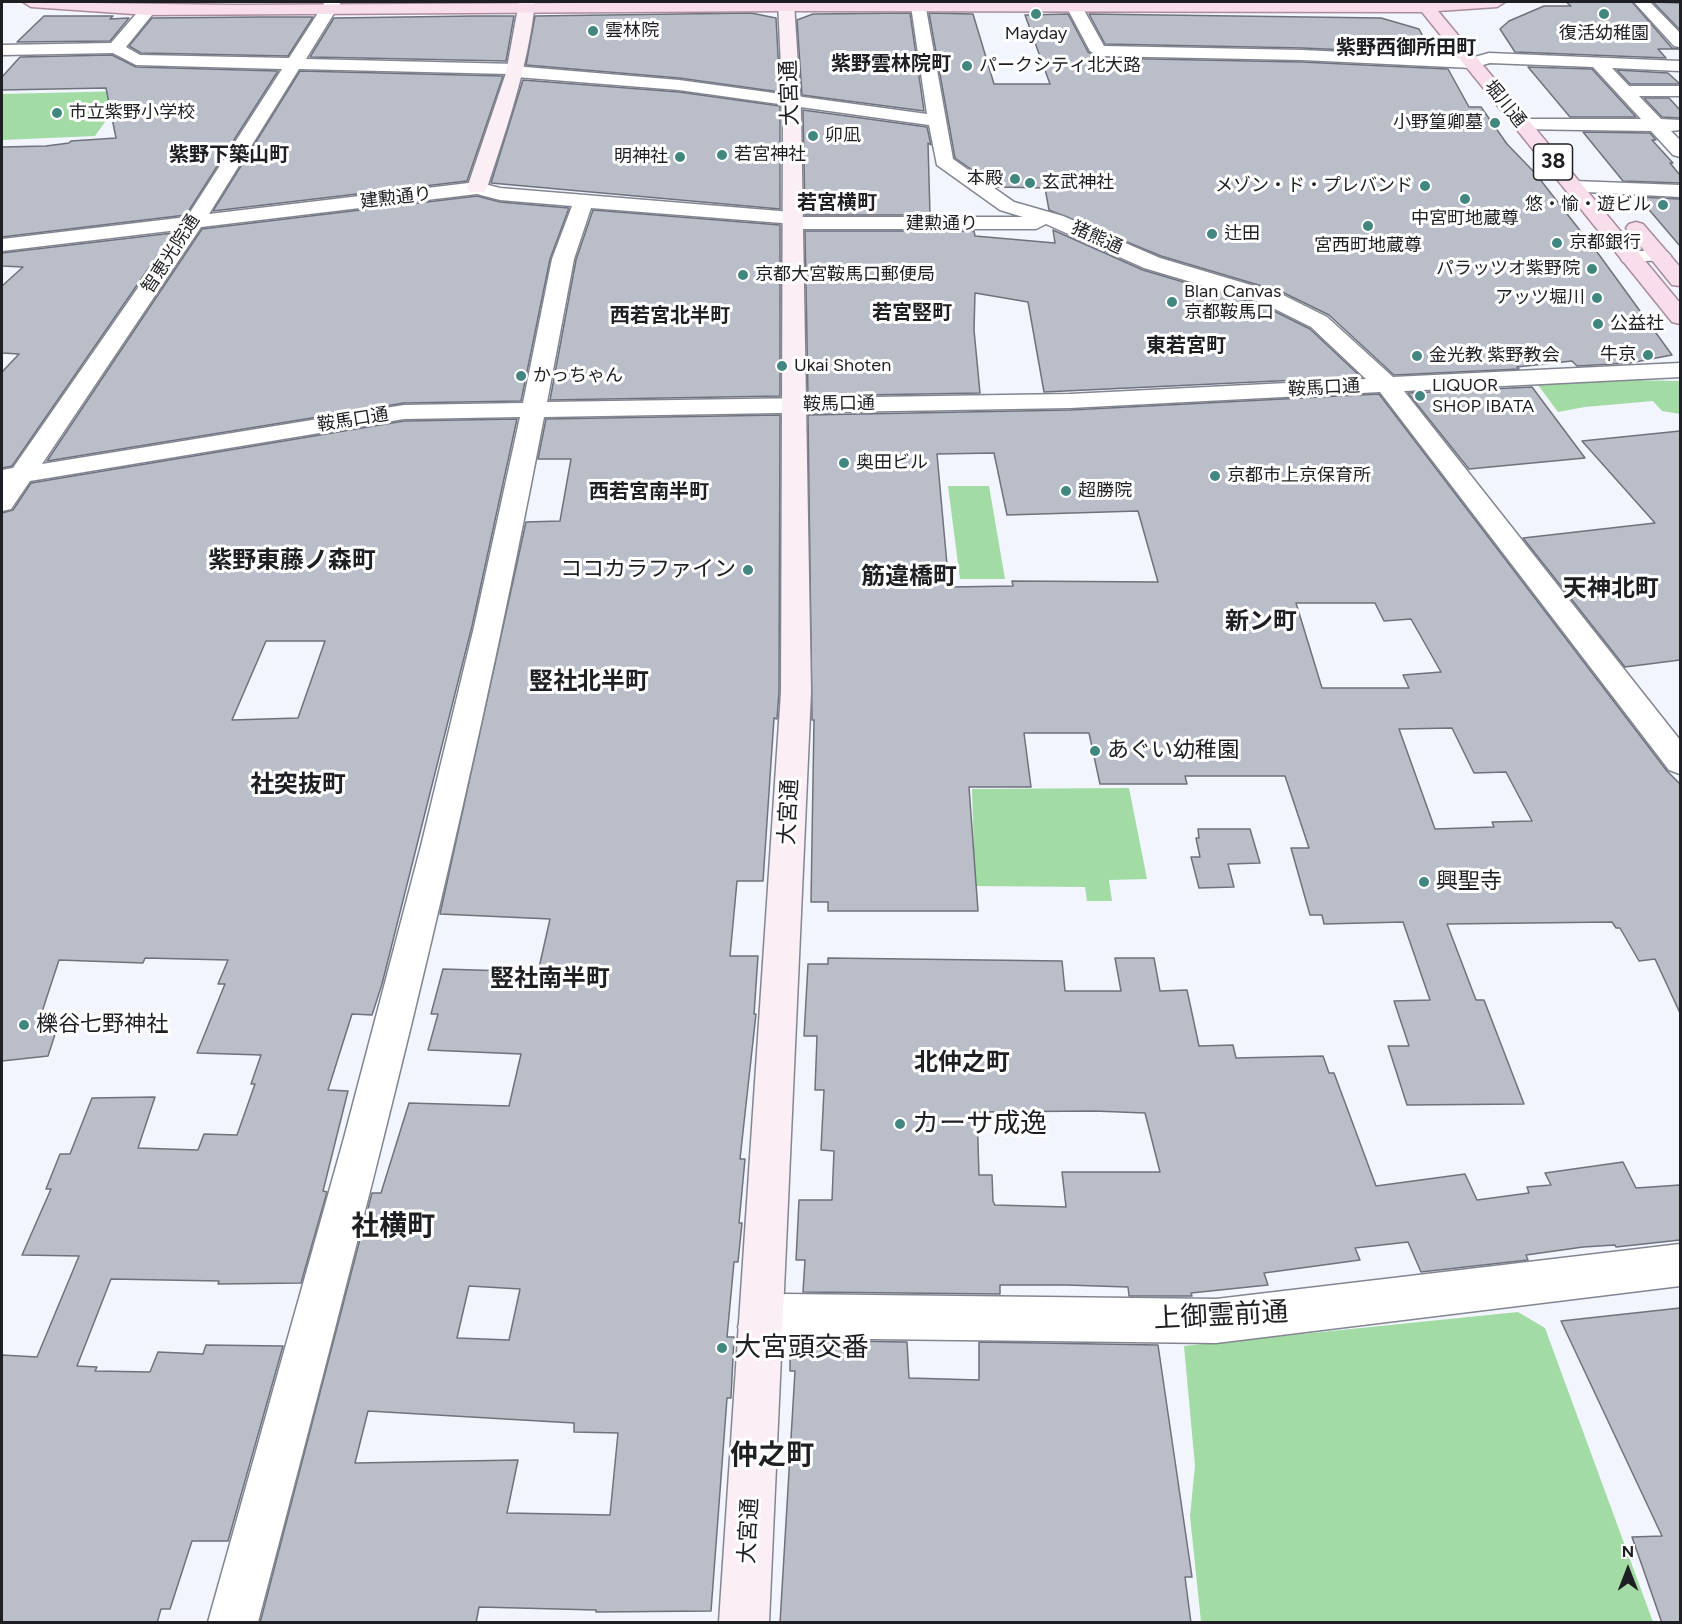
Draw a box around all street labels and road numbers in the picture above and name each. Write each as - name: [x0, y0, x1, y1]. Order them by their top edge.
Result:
- street label: 大宮通: [776, 60, 804, 126]
- street label: 堀川通: [1480, 76, 1530, 132]
- road number: 38: [1534, 144, 1572, 180]
- street label: 建勲通り: [359, 183, 433, 213]
- street label: 智恵光院通: [137, 210, 205, 298]
- street label: 建勲通り: [906, 213, 978, 235]
- street label: 猪熊通: [1068, 217, 1126, 259]
- street label: 鞍馬口通: [1287, 375, 1361, 401]
- street label: 鞍馬口通: [803, 393, 875, 415]
- street label: 鞍馬口通: [316, 404, 390, 436]
- street label: 大宮通: [774, 778, 804, 846]
- street label: 上御霊前通: [1153, 1296, 1289, 1336]
- street label: 大宮通: [734, 1497, 764, 1565]

